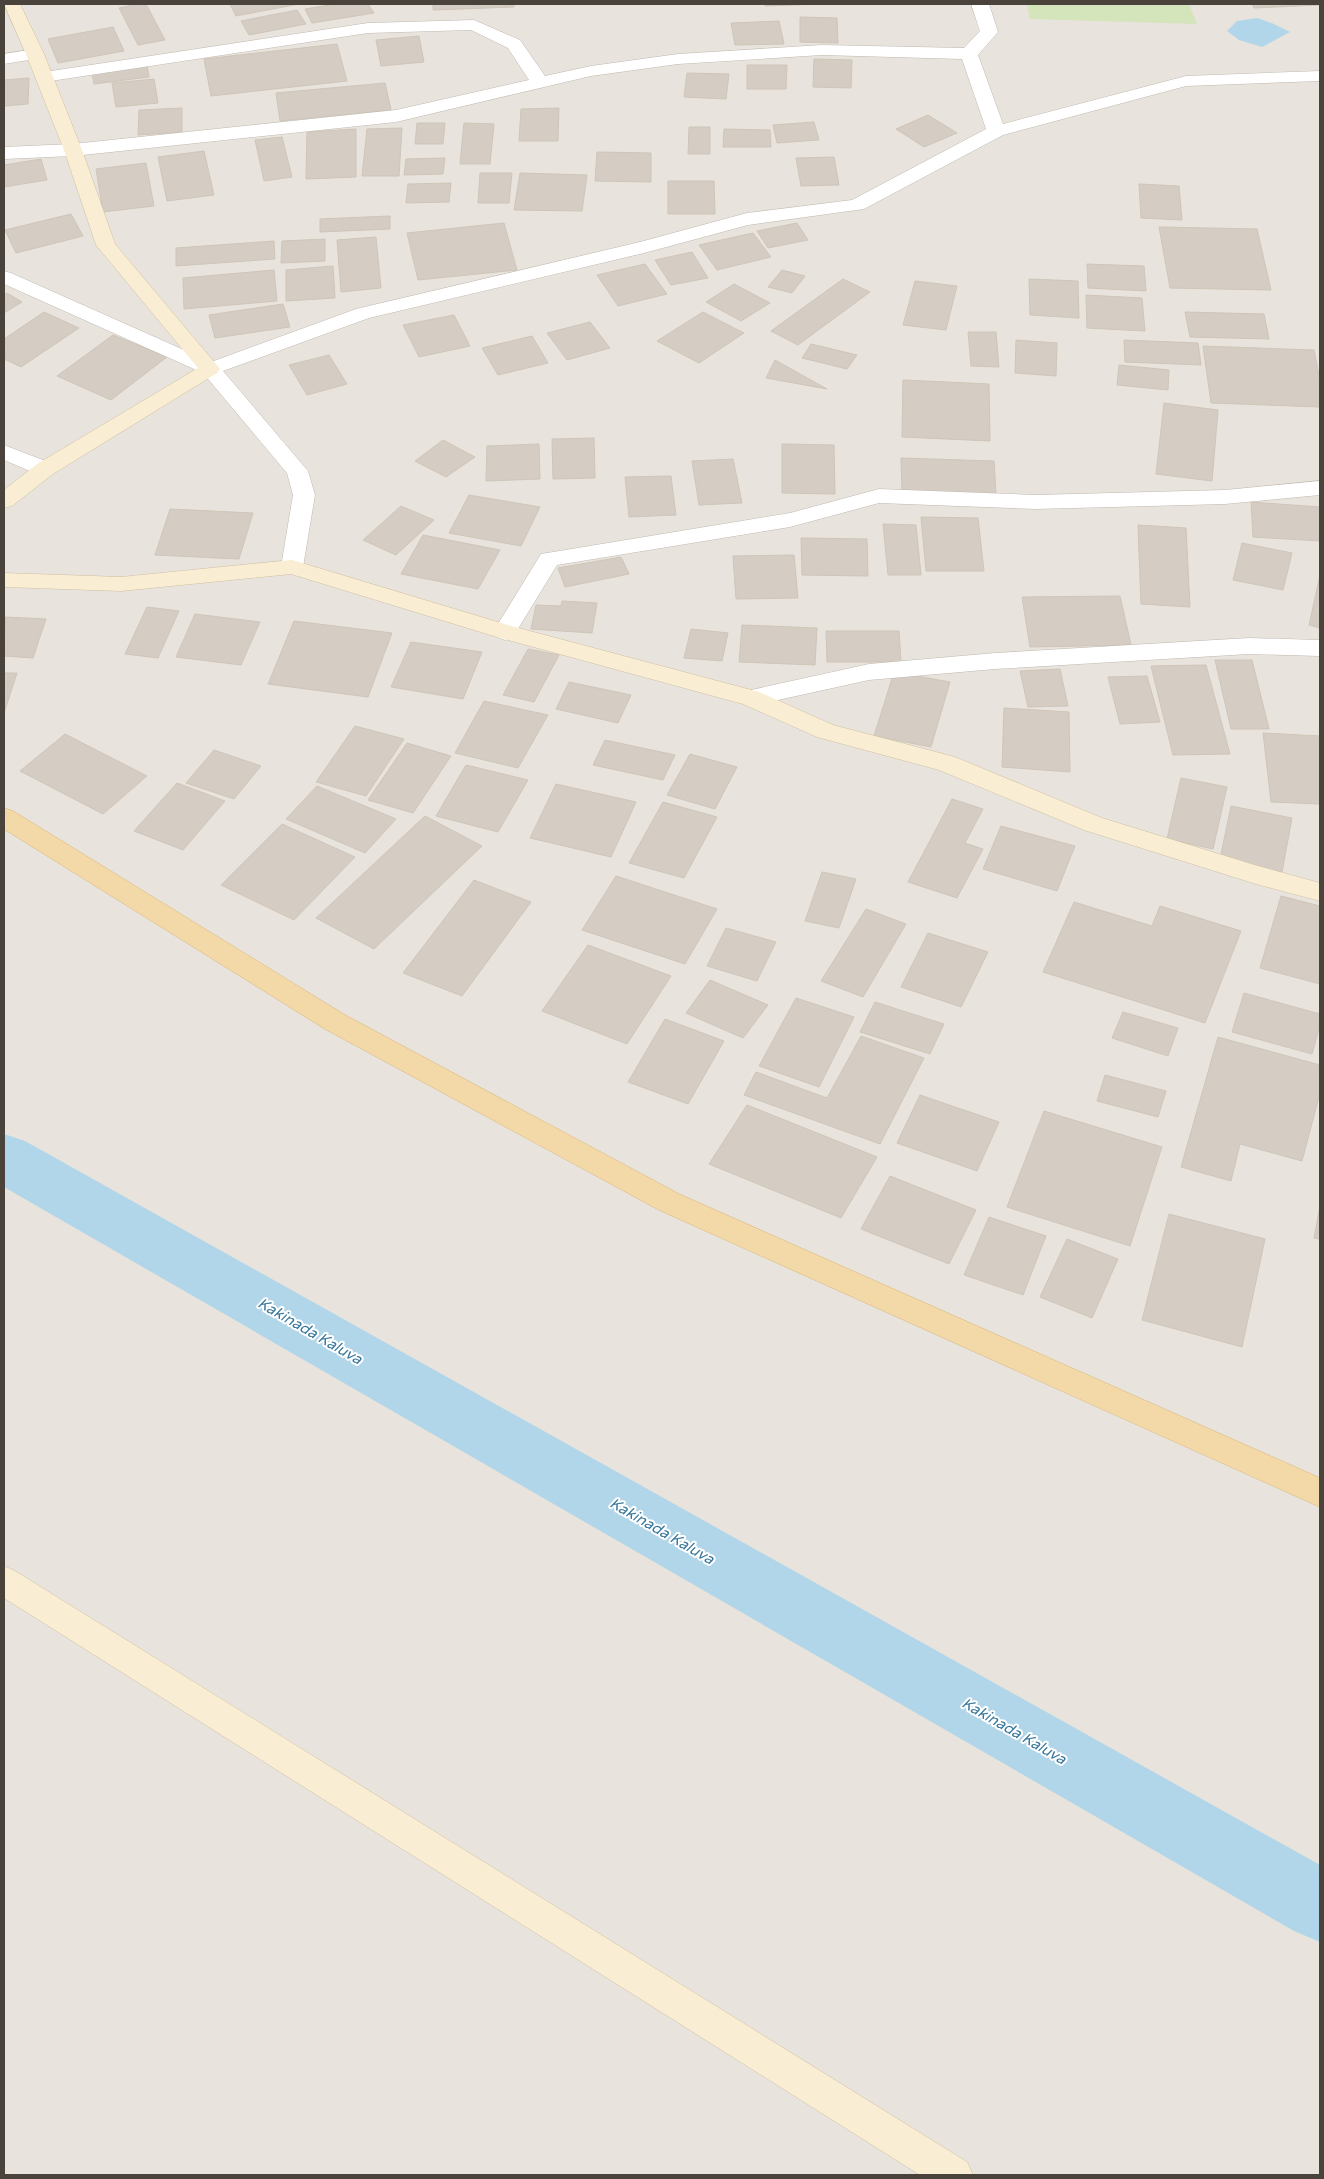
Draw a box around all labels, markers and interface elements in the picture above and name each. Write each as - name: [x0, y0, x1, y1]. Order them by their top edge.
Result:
- water label: Kakinada Kaluva: [255, 1294, 366, 1368]
- water label: Kakinada Kaluva: [607, 1494, 718, 1568]
- water label: Kakinada Kaluva: [959, 1694, 1070, 1768]

